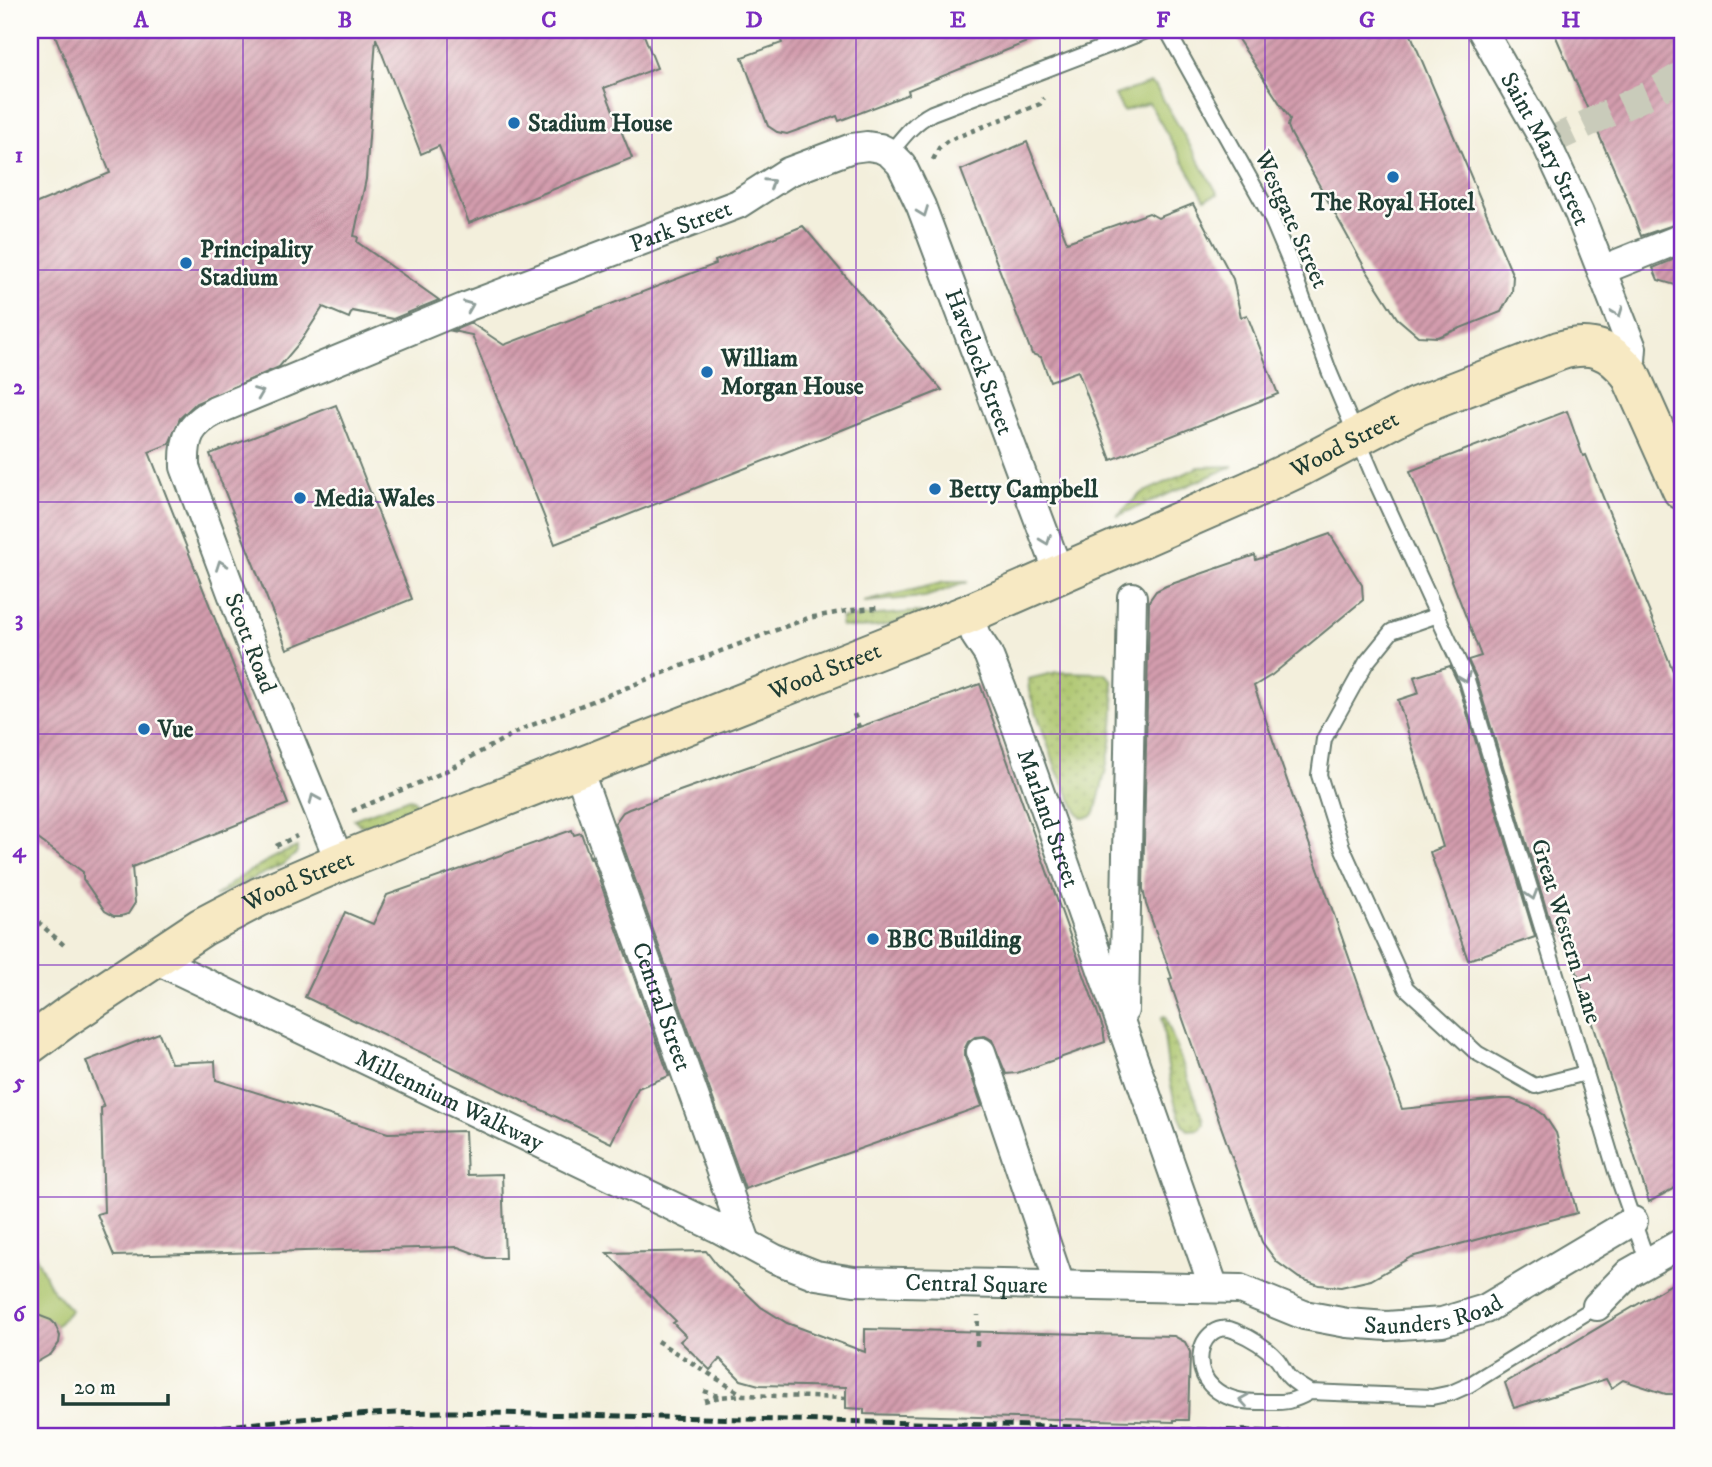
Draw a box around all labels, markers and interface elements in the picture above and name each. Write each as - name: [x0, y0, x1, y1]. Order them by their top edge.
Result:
- text: A: [133, 6, 150, 35]
- text: B: [338, 6, 352, 35]
- text: C: [541, 6, 557, 35]
- text: D: [745, 6, 763, 35]
- text: E: [950, 6, 966, 35]
- text: F: [1156, 6, 1171, 35]
- text: G: [1359, 6, 1375, 35]
- text: H: [1561, 6, 1581, 35]
- street label: Saint Mary Street: [1493, 67, 1597, 230]
- place label: Stadium House: [528, 109, 672, 139]
- marker: Stadium House: [506, 115, 522, 131]
- text: 1: [15, 141, 23, 170]
- street label: Westgate Street: [1247, 145, 1335, 293]
- marker: The Royal Hotel: [1385, 169, 1401, 185]
- one-way arrow: [762, 179, 775, 192]
- place label: The Royal Hotel: [1310, 188, 1476, 218]
- street label: Park Street: [626, 194, 736, 260]
- one-way arrow: [915, 206, 929, 218]
- place label: Principality Stadium: [200, 235, 313, 293]
- marker: Principality Stadium: [178, 255, 194, 271]
- street label: Havelock Street: [937, 285, 1020, 439]
- one-way arrow: [462, 300, 474, 314]
- one-way arrow: [1610, 305, 1624, 317]
- place label: William Morgan House: [720, 344, 864, 402]
- marker: William Morgan House: [699, 364, 715, 380]
- text: 2: [13, 373, 25, 402]
- one-way arrow: [252, 387, 264, 401]
- street label: Wood Street: [1285, 404, 1404, 486]
- place label: Betty Campbell: [949, 475, 1099, 505]
- marker: Betty Campbell: [927, 481, 943, 497]
- place label: Media Wales: [314, 484, 435, 514]
- marker: Media Wales: [292, 490, 308, 506]
- one-way arrow: [1037, 533, 1051, 545]
- one-way arrow: [215, 559, 229, 571]
- street label: Scott Road: [217, 589, 283, 698]
- text: 3: [15, 605, 23, 634]
- street label: Wood Street: [764, 636, 886, 707]
- one-way arrow: [1457, 671, 1471, 683]
- place label: Vue: [157, 715, 194, 745]
- marker: Vue: [136, 721, 152, 737]
- street label: Marland Street: [1010, 745, 1086, 892]
- one-way arrow: [308, 794, 322, 806]
- street label: Great Western Lane: [1524, 835, 1608, 1027]
- text: 4: [12, 836, 27, 865]
- street label: Wood Street: [237, 844, 359, 919]
- one-way arrow: [1524, 889, 1539, 901]
- place label: BBC Building: [887, 925, 1022, 955]
- marker: BBC Building: [865, 931, 881, 947]
- street label: Central Street: [625, 938, 698, 1075]
- street label: Millennium Walkway: [350, 1043, 549, 1159]
- text: 5: [12, 1068, 25, 1097]
- street label: Central Square: [905, 1268, 1048, 1301]
- street label: Saunders Road: [1363, 1288, 1508, 1342]
- text: 6: [13, 1300, 27, 1329]
- scale bar: [63, 1362, 168, 1406]
- text: 20 m: [74, 1375, 116, 1401]
- one-way arrow: [1239, 1393, 1250, 1408]

